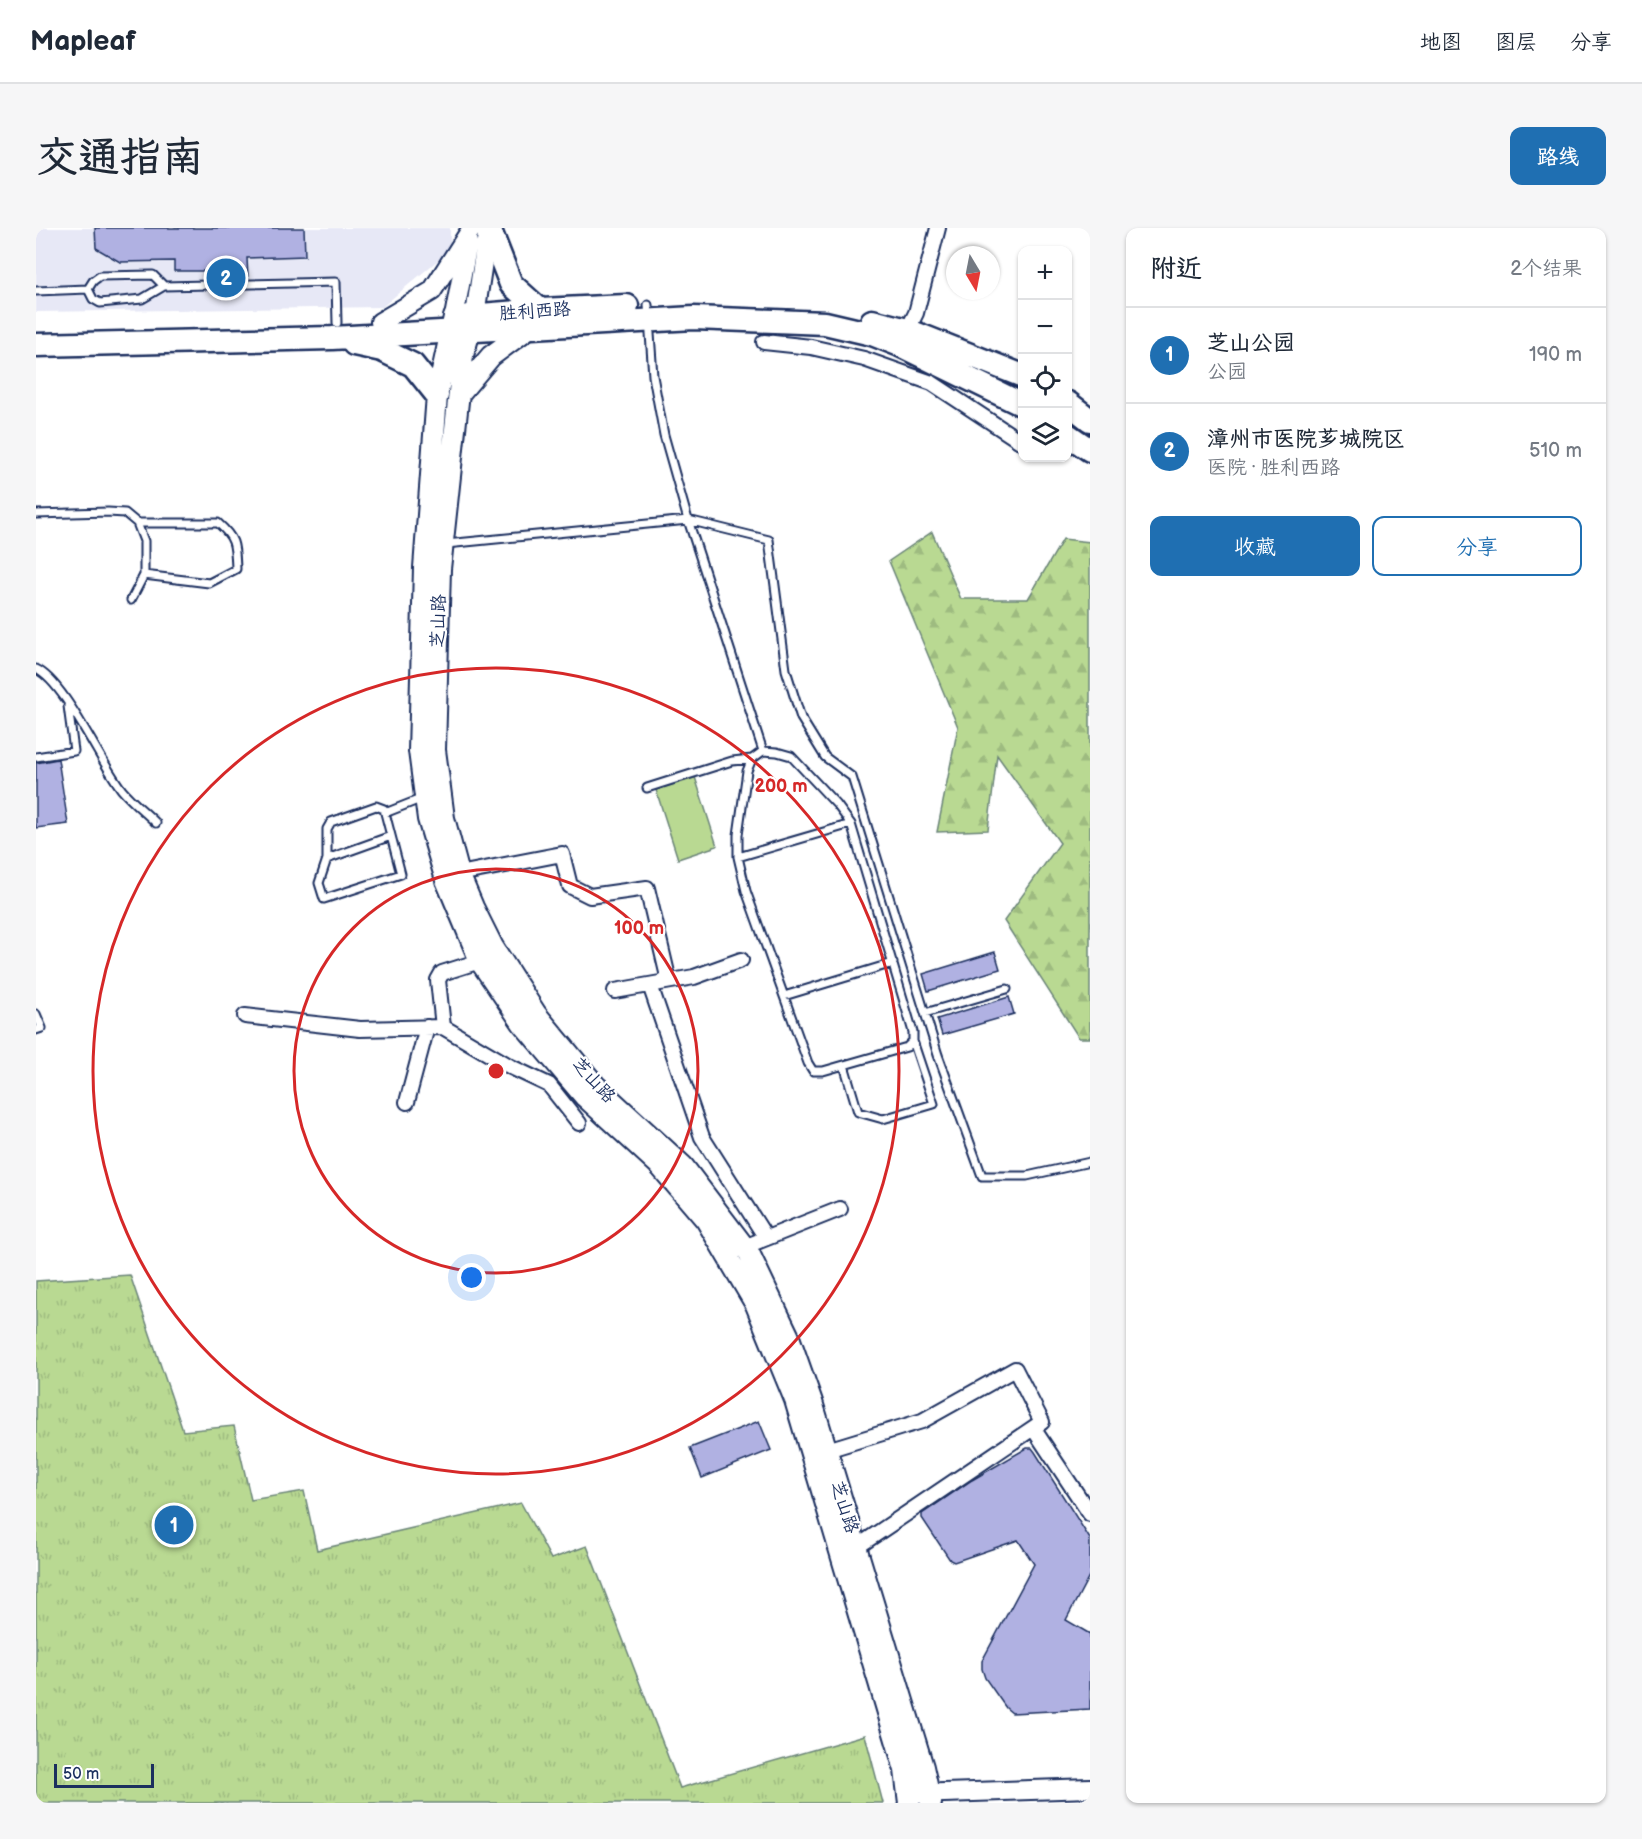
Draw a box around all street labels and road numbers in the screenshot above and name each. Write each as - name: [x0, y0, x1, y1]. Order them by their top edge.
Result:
- street label: 胜利西路: [498, 299, 572, 324]
- street label: 芝山路: [427, 594, 450, 648]
- street label: 芝山路: [568, 1053, 620, 1107]
- street label: 芝山路: [826, 1478, 863, 1536]

